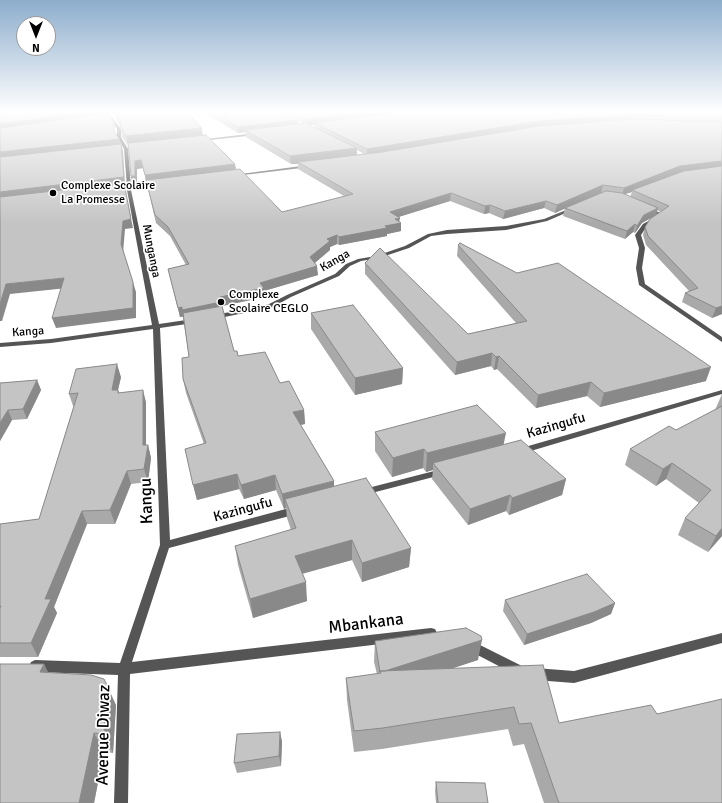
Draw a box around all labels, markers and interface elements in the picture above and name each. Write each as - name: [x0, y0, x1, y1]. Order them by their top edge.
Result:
- north arrow: [16, 16, 56, 56]
- text: N: [32, 41, 40, 54]
- place label: Complexe Scolaire La Promesse: [61, 179, 155, 207]
- marker: Complexe Scolaire La Promesse: [48, 188, 58, 198]
- street label: Munganga: [139, 223, 163, 279]
- street label: Kanga: [317, 247, 353, 275]
- place label: Complexe Scolaire CEGLO: [229, 288, 309, 316]
- marker: Complexe Scolaire CEGLO: [216, 297, 226, 307]
- street label: Kanga: [11, 324, 45, 340]
- street label: Kazingufu: [525, 410, 587, 442]
- street label: Kangu: [136, 478, 158, 524]
- street label: Kazingufu: [212, 494, 274, 526]
- street label: Mbankana: [327, 609, 405, 639]
- street label: Avenue Diwaz: [93, 684, 115, 786]

